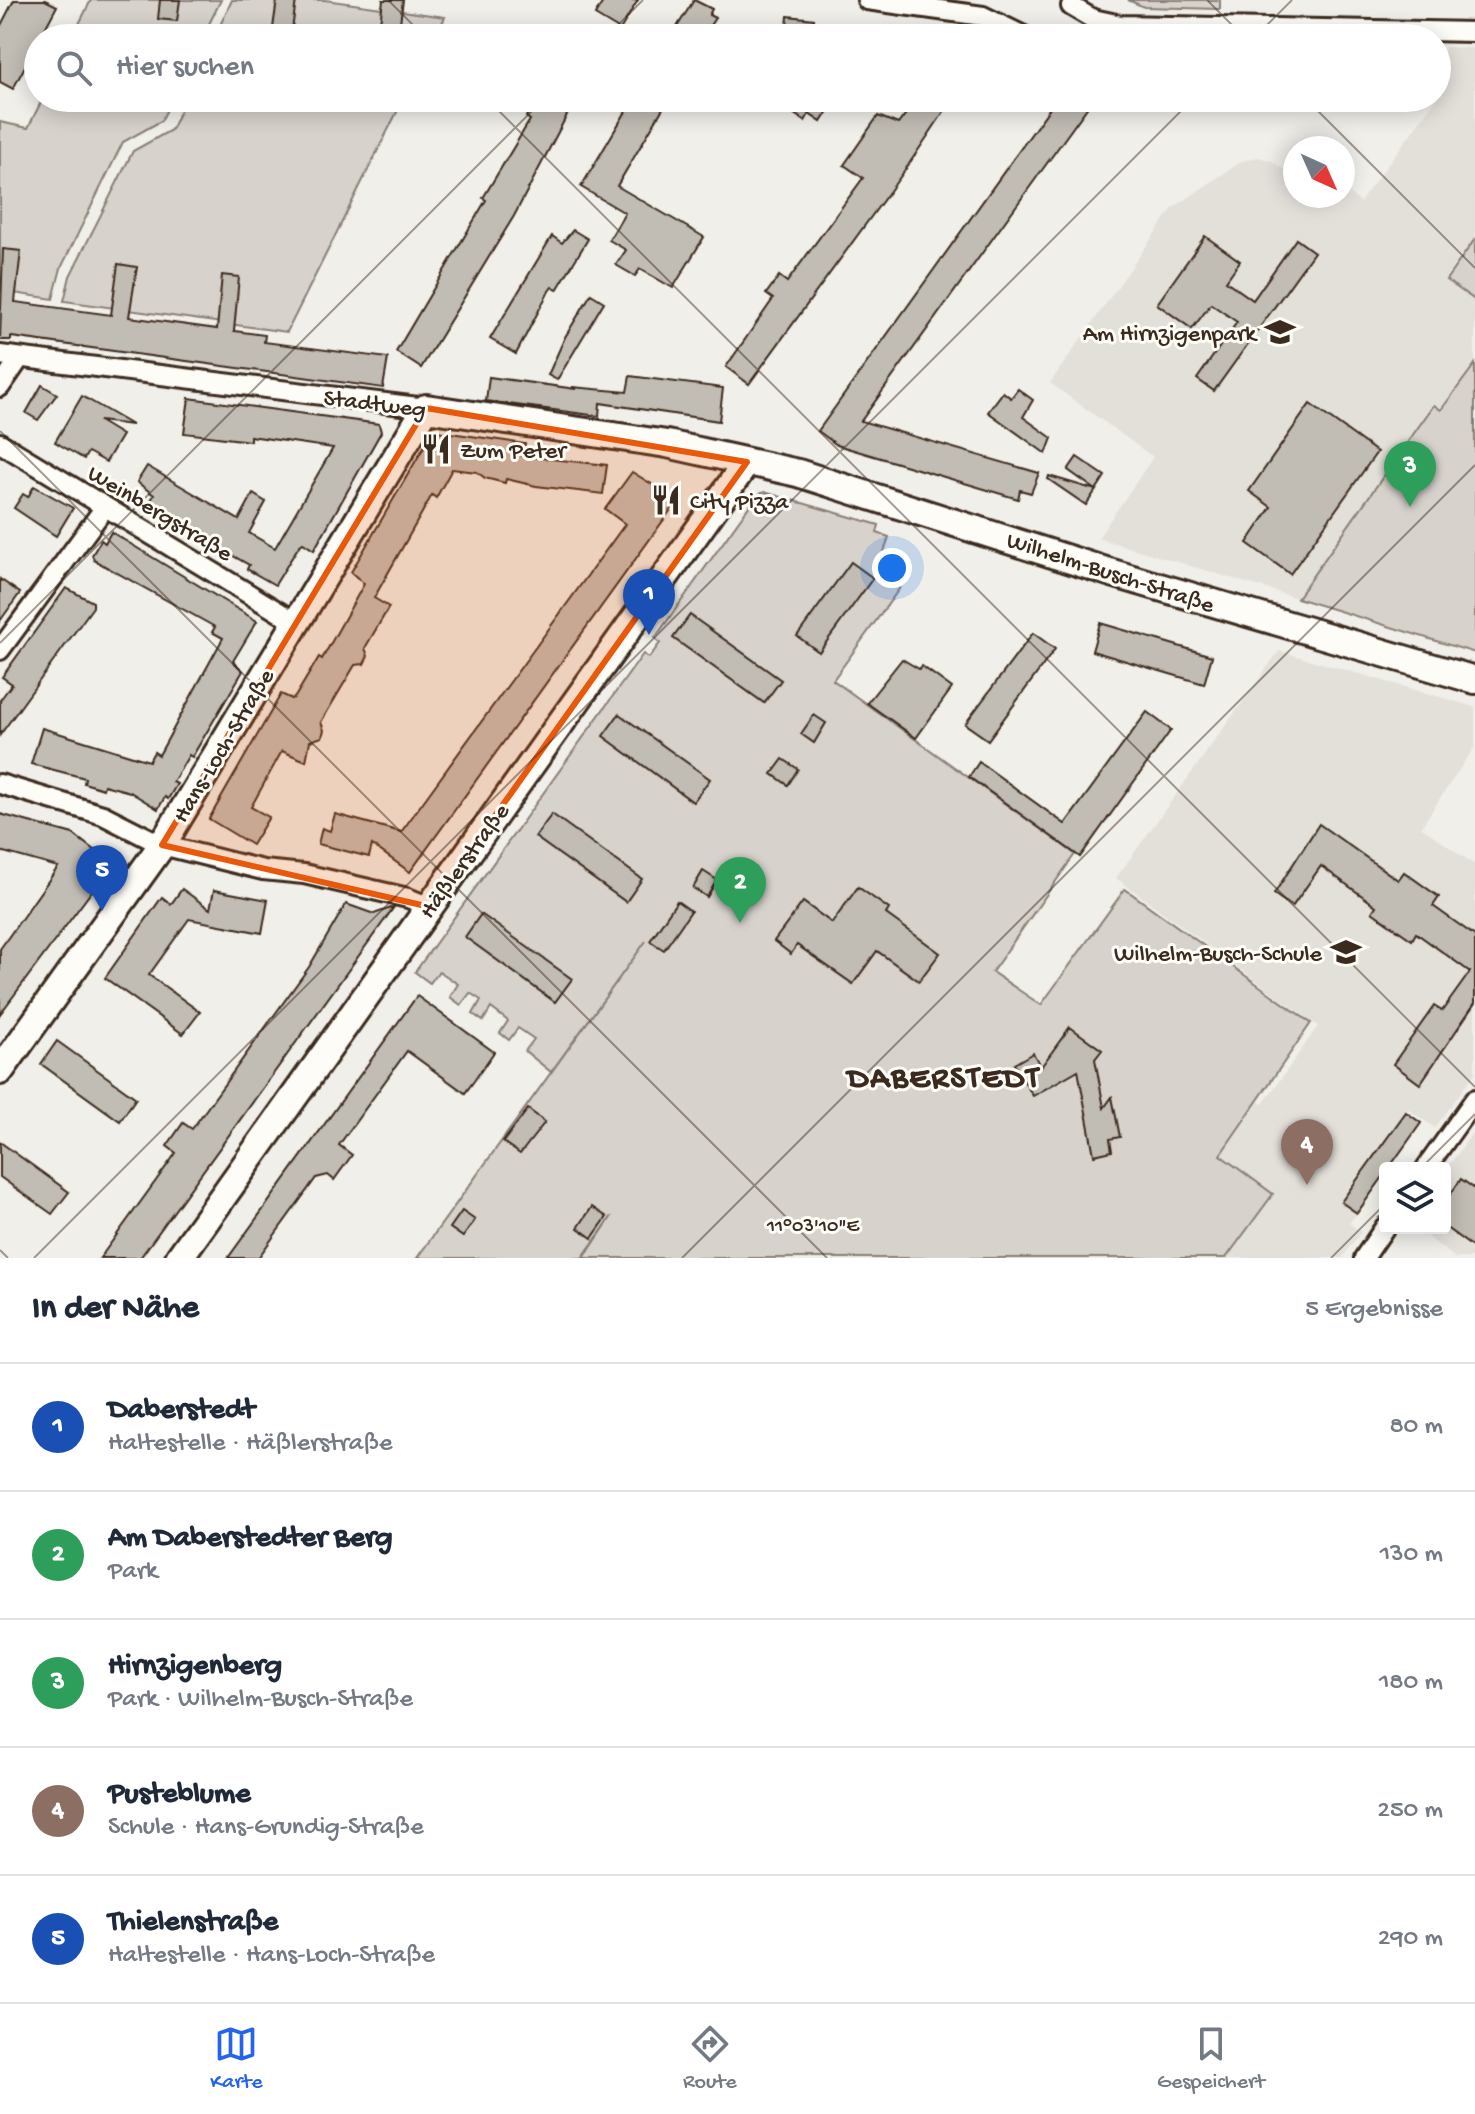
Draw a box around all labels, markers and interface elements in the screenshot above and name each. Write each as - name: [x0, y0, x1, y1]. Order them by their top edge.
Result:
- search box: [24, 24, 1451, 112]
- icon: search: [52, 46, 96, 90]
- text: Hier suchen: [116, 51, 254, 86]
- north arrow: [1283, 136, 1355, 208]
- school or university icon: Am Hirnzigenpark: [1263, 315, 1297, 349]
- place label: Am Hirnzigenpark: [1083, 321, 1258, 350]
- street label: Stadtweg: [322, 385, 427, 426]
- restaurant icon: Zum Peter: [419, 432, 453, 466]
- place label: Zum Peter: [460, 438, 568, 467]
- pin: 3: [1384, 441, 1436, 507]
- street label: Weinbergstraße: [81, 460, 237, 570]
- restaurant icon: City Pizza: [649, 483, 683, 517]
- place label: City Pizza: [690, 489, 789, 518]
- street label: Wilhelm-Busch-Straße: [1002, 527, 1218, 622]
- your location: [872, 548, 912, 588]
- pin: 1: [623, 569, 675, 635]
- street label: Hans-Loch-Straße: [168, 664, 283, 829]
- street label: Häßlerstraße: [414, 798, 518, 925]
- pin: 5: [76, 845, 128, 911]
- pin: 2: [714, 857, 766, 923]
- school or university icon: Wilhelm-Busch-Schule: [1329, 935, 1363, 969]
- place label: Wilhelm-Busch-Schule: [1114, 941, 1323, 970]
- district label: DABERSTEDT: [844, 1061, 1041, 1099]
- pin: 4: [1281, 1119, 1333, 1185]
- map controls: [1379, 1162, 1451, 1234]
- button: layers: [1379, 1162, 1451, 1234]
- text: 11°03'10"E: [766, 1216, 861, 1239]
- text: In der Nähe: [32, 1290, 199, 1330]
- text: 5 Ergebnisse: [1305, 1295, 1443, 1326]
- text: Daberstedt: [108, 1394, 255, 1429]
- text: 1: [53, 1412, 63, 1443]
- text: 80 m: [1389, 1412, 1443, 1443]
- text: Haltestelle · Häßlerstraße: [108, 1429, 392, 1460]
- text: Am Daberstedter Berg: [108, 1522, 393, 1557]
- text: 2: [52, 1540, 64, 1571]
- text: 130 m: [1380, 1540, 1443, 1571]
- text: Park: [108, 1557, 158, 1588]
- text: Hirnzigenberg: [108, 1650, 282, 1685]
- text: 3: [51, 1668, 65, 1699]
- text: 180 m: [1379, 1668, 1443, 1699]
- text: Park · Wilhelm-Busch-Straße: [108, 1685, 413, 1716]
- text: Pusteblume: [108, 1778, 251, 1813]
- text: 4: [52, 1796, 64, 1827]
- text: 250 m: [1377, 1796, 1443, 1827]
- text: Schule · Hans-Grundig-Straße: [108, 1813, 424, 1844]
- text: Thielenstraße: [108, 1906, 278, 1941]
- text: 5: [51, 1924, 65, 1955]
- text: 290 m: [1378, 1924, 1443, 1955]
- text: Haltestelle · Hans-Loch-Straße: [108, 1941, 435, 1972]
- tab: Karte: [210, 2022, 263, 2096]
- tab: Route: [683, 2022, 737, 2096]
- tab: Gespeichert: [1157, 2022, 1265, 2096]

